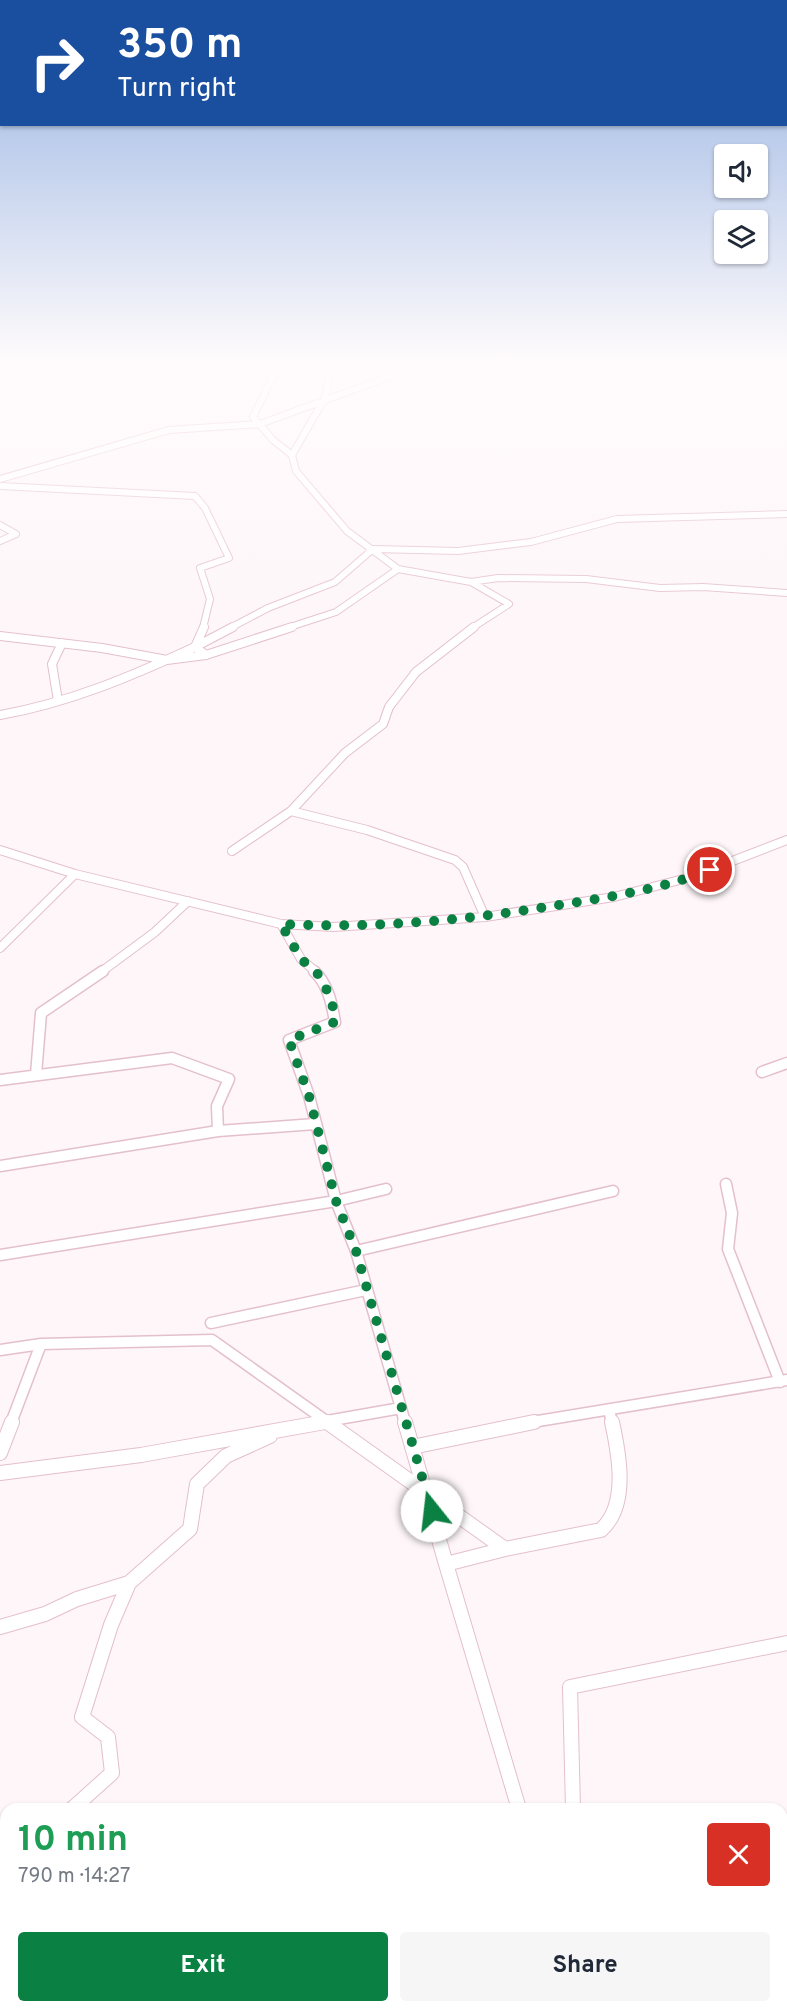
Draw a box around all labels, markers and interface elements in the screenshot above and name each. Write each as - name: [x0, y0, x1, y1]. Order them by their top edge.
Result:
- text: 350 m: [117, 20, 243, 73]
- icon: right: [18, 24, 96, 102]
- text: Turn right: [117, 72, 236, 106]
- map controls: [714, 144, 768, 264]
- button: sound: [714, 144, 768, 198]
- button: layers: [714, 210, 768, 264]
- pin: [684, 844, 735, 895]
- icon: arrive: [693, 853, 726, 886]
- position arrow: [400, 1479, 464, 1543]
- text: 10 min: [18, 1818, 128, 1864]
- button: close: [707, 1823, 770, 1886]
- text: 790 m · 14:27: [18, 1864, 131, 1890]
- button: Exit: [18, 1932, 388, 2001]
- button: Share: [400, 1932, 770, 2001]

